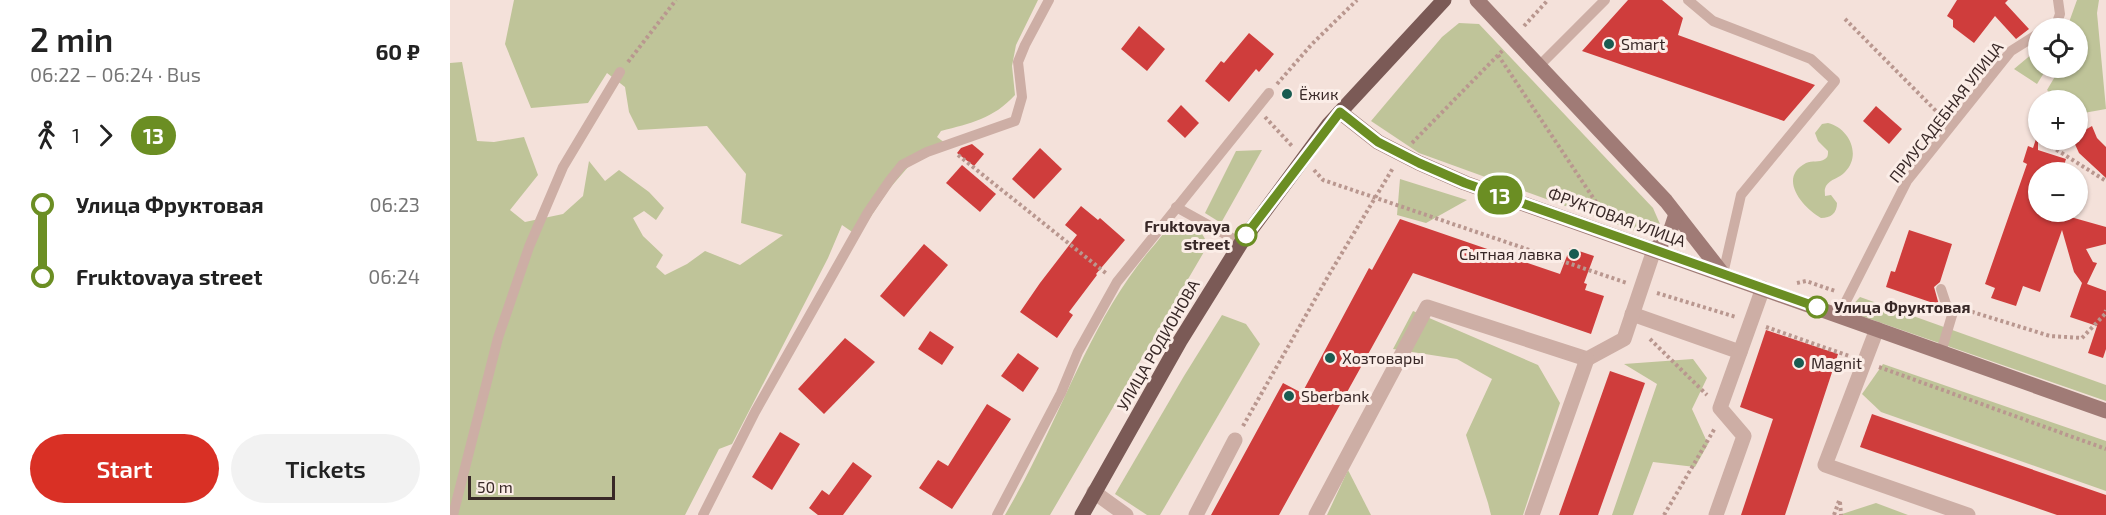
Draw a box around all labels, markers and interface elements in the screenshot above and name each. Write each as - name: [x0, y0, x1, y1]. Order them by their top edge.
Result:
- map controls: [2028, 18, 2088, 222]
- button: locate: [2028, 18, 2088, 78]
- text: 2 min: [30, 19, 113, 59]
- place label: Smart: [1621, 34, 1665, 53]
- marker: Smart: [1602, 37, 1616, 51]
- street label: ПРИУСАДЕБНАЯ УЛИЦА: [1885, 37, 2007, 186]
- text: 60 ₽: [375, 38, 420, 64]
- text: 06:22 – 06:24 · Bus: [30, 62, 201, 86]
- place label: Ёжик: [1299, 84, 1339, 103]
- marker: Ёжик: [1280, 87, 1294, 101]
- button: +: [2028, 90, 2088, 150]
- icon: walk: [30, 119, 63, 152]
- icon: forward: [89, 119, 122, 152]
- text: 1: [72, 123, 80, 147]
- text: 13: [143, 123, 164, 148]
- button: −: [2028, 162, 2088, 222]
- line badge: 13: [1473, 176, 1527, 214]
- text: 13: [1490, 183, 1510, 208]
- street label: ФРУКТОВАЯ УЛИЦА: [1546, 183, 1689, 250]
- text: Улица Фруктовая: [76, 191, 264, 217]
- text: 06:23: [369, 192, 420, 216]
- place label: Fruktovaya street: [1144, 216, 1230, 253]
- marker: Fruktovaya street: [1235, 224, 1257, 246]
- place label: Сытная лавка: [1459, 244, 1562, 263]
- marker: Сытная лавка: [1567, 247, 1581, 261]
- text: Fruktovaya street: [76, 263, 263, 289]
- text: 06:24: [368, 264, 420, 288]
- street label: УЛИЦА РОДИОНОВА: [1112, 276, 1203, 414]
- marker: Улица Фруктовая: [1806, 296, 1828, 318]
- place label: Улица Фруктовая: [1834, 297, 1971, 316]
- place label: Хозтовары: [1342, 348, 1424, 367]
- marker: Хозтовары: [1323, 351, 1337, 365]
- place label: Magnit: [1811, 353, 1862, 372]
- marker: Magnit: [1792, 356, 1806, 370]
- place label: Sberbank: [1301, 386, 1369, 405]
- marker: Sberbank: [1282, 389, 1296, 403]
- button: Start: [30, 434, 219, 503]
- button: Tickets: [231, 434, 420, 503]
- scale bar: [468, 473, 615, 500]
- text: 50 m: [477, 477, 513, 496]

